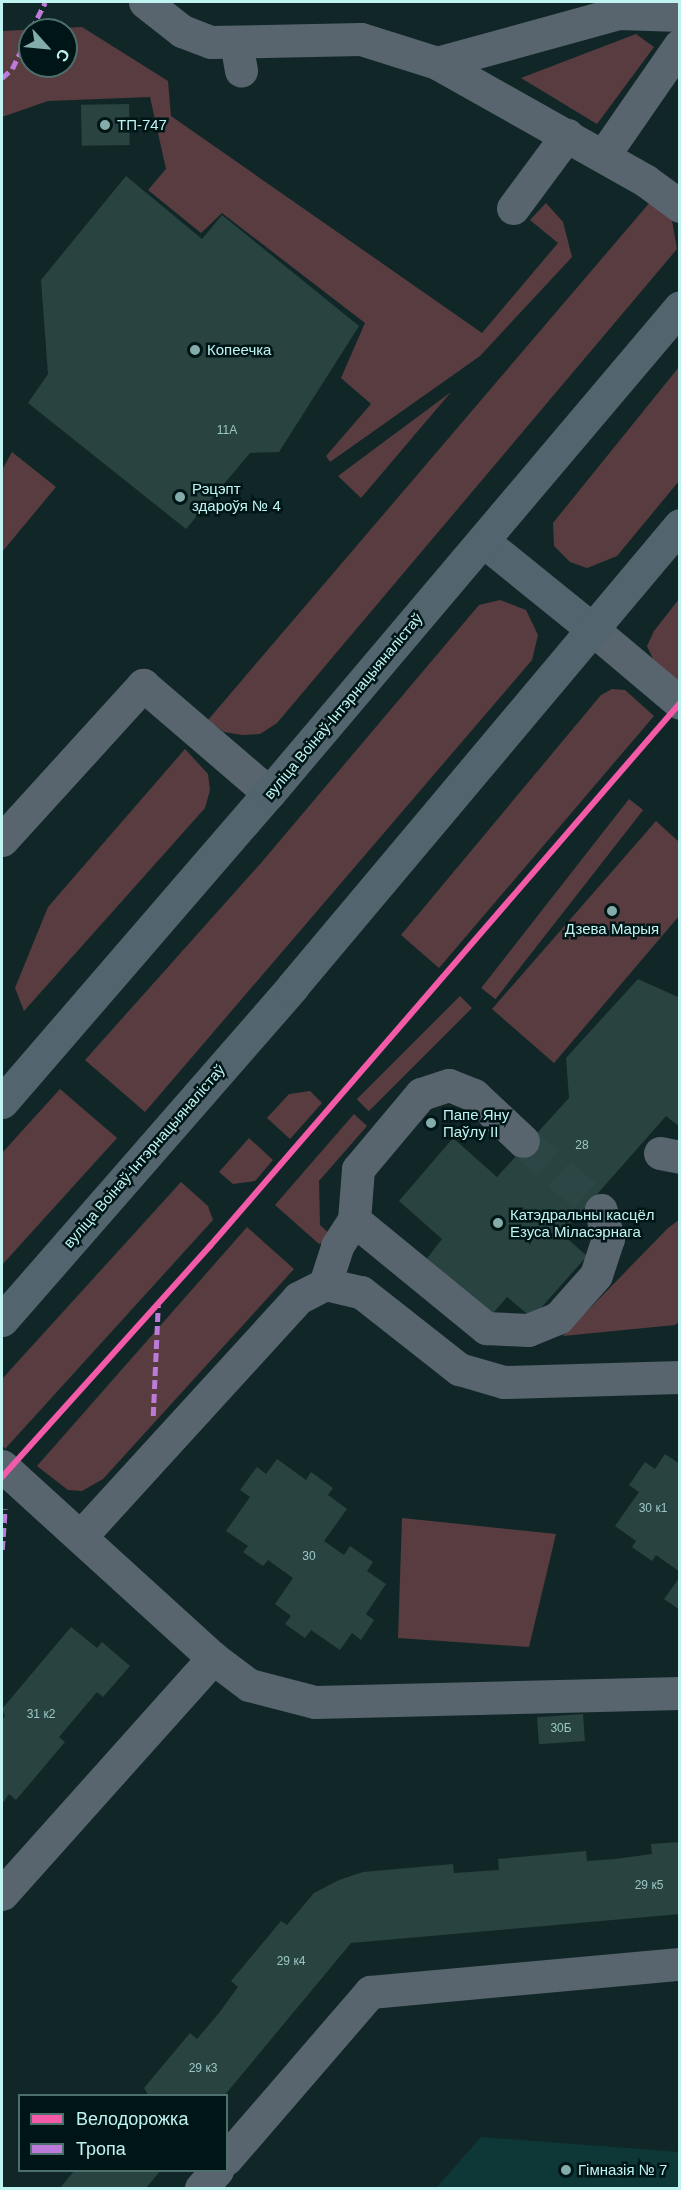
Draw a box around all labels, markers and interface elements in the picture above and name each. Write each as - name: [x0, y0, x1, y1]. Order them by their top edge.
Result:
- north arrow: [18, 18, 78, 78]
- text: С: [53, 46, 73, 65]
- place label: ТП-747: [117, 116, 167, 134]
- marker: ТП-747: [98, 118, 112, 132]
- place label: Копеечка: [207, 341, 271, 359]
- marker: Копеечка: [188, 343, 202, 357]
- house number: 11А: [217, 424, 237, 438]
- place label: Рэцэпт здароўя № 4: [192, 479, 281, 514]
- marker: Рэцэпт здароўя № 4: [173, 490, 187, 504]
- street label: вуліца Воінаў-Інтэрнацыяналістаў: [260, 609, 426, 803]
- marker: Дзева Марыя: [605, 904, 619, 918]
- place label: Дзева Марыя: [565, 920, 659, 938]
- street label: вуліца Воінаў-Інтэрнацыяналістаў: [59, 1061, 229, 1251]
- place label: Папе Яну Паўлу II: [443, 1105, 509, 1140]
- marker: Папе Яну Паўлу II: [424, 1116, 438, 1130]
- house number: 28: [575, 1139, 589, 1153]
- place label: Катэдральны касцёл Езуса Міласэрнага: [510, 1205, 655, 1240]
- marker: Катэдральны касцёл Езуса Міласэрнага: [491, 1216, 505, 1230]
- house number: 30 к1: [639, 1502, 667, 1516]
- house number: 30: [302, 1550, 316, 1564]
- house number: 31 к2: [27, 1708, 55, 1722]
- house number: 30Б: [550, 1722, 572, 1736]
- house number: 29 к5: [635, 1879, 663, 1893]
- house number: 29 к4: [277, 1955, 305, 1969]
- house number: 29 к3: [189, 2062, 217, 2076]
- legend: [18, 2094, 228, 2172]
- text: Велодорожка: [76, 2109, 188, 2129]
- text: Тропа: [76, 2139, 126, 2159]
- place label: Гімназія № 7: [578, 2161, 667, 2179]
- marker: Гімназія № 7: [559, 2163, 573, 2177]

